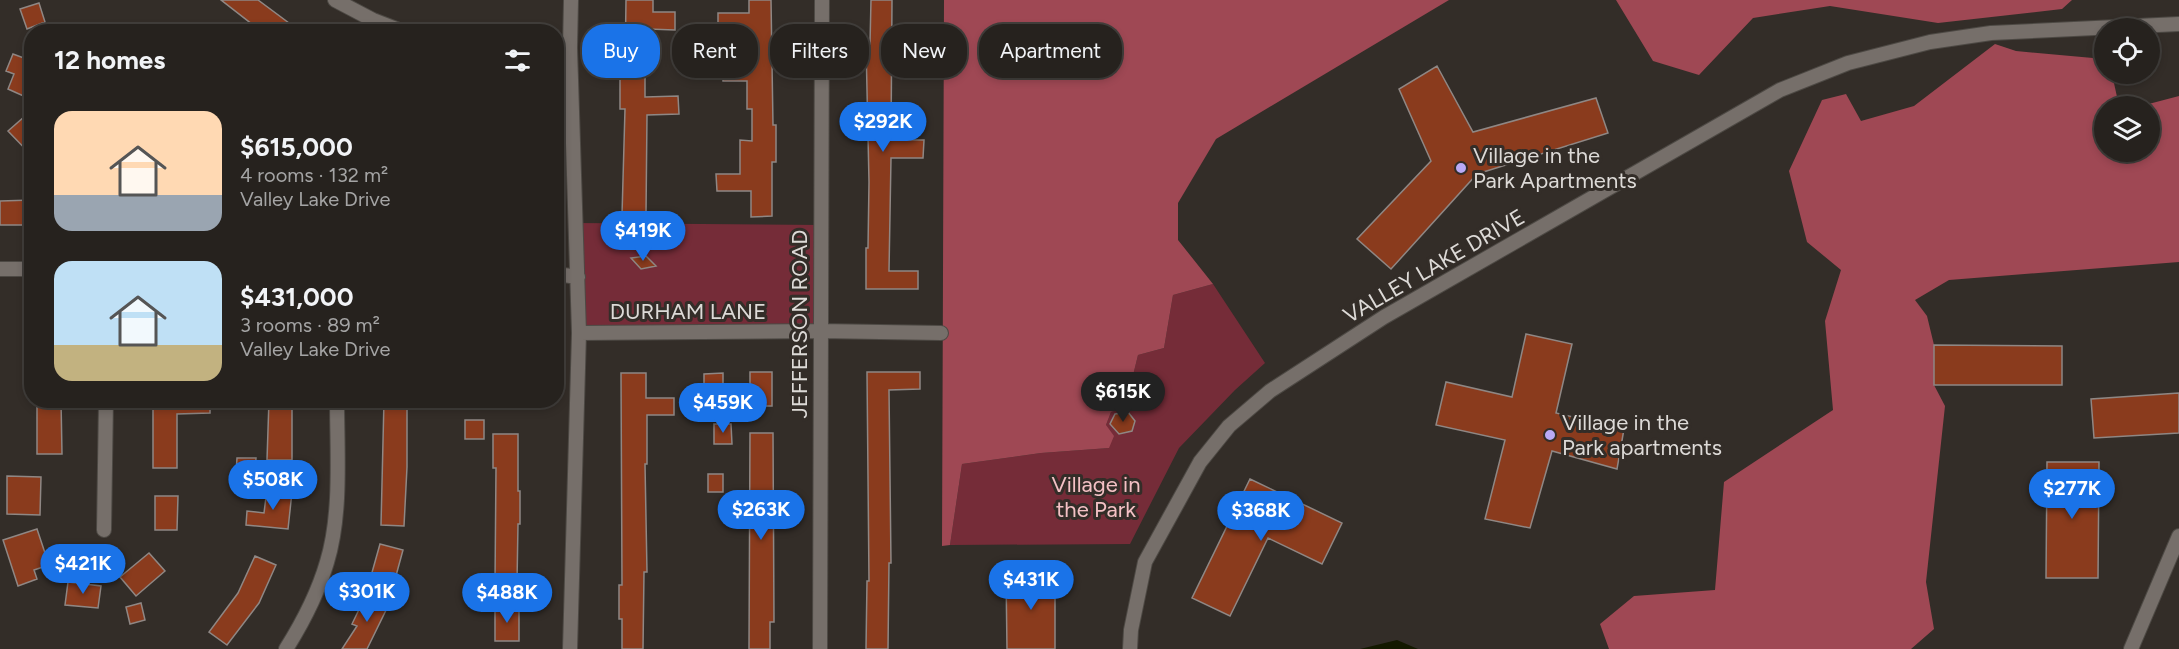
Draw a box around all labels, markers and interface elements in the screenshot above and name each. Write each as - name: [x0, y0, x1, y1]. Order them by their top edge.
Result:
- map controls: [2094, 18, 2160, 162]
- button: locate: [2094, 18, 2160, 84]
- chip: Buy: [582, 24, 660, 78]
- chip: Rent: [672, 24, 758, 78]
- chip: Filters: [770, 24, 869, 78]
- chip: New: [881, 24, 967, 78]
- chip: Apartment: [979, 24, 1122, 78]
- text: 12 homes: [54, 44, 165, 76]
- icon: filters: [501, 44, 534, 77]
- button: layers: [2094, 96, 2160, 162]
- pin: $292K: [841, 102, 925, 153]
- text: $292K: [853, 109, 913, 133]
- text: $615,000: [240, 131, 353, 163]
- icon: home: [102, 135, 174, 207]
- place label: Village in the Park Apartments: [1473, 142, 1637, 194]
- marker: Village in the Park Apartments: [1454, 161, 1468, 175]
- text: 4 rooms · 132 m²: [240, 163, 388, 187]
- text: Valley Lake Drive: [240, 187, 390, 211]
- street label: VALLEY LAKE DRIVE: [1338, 203, 1530, 329]
- pin: $419K: [601, 211, 685, 262]
- text: $419K: [614, 218, 672, 242]
- street label: JEFFERSON ROAD: [786, 230, 813, 418]
- text: $431,000: [240, 281, 354, 313]
- icon: home: [102, 285, 174, 357]
- street label: DURHAM LANE: [610, 298, 766, 325]
- text: 3 rooms · 89 m²: [240, 313, 380, 337]
- text: Valley Lake Drive: [240, 337, 390, 361]
- pin: $615K: [1081, 372, 1165, 423]
- text: $615K: [1095, 379, 1151, 403]
- pin: $459K: [681, 383, 765, 434]
- text: $459K: [693, 390, 753, 414]
- place label: Village in the Park apartments: [1562, 409, 1722, 461]
- marker: Village in the Park apartments: [1543, 428, 1557, 442]
- pin: $508K: [231, 460, 315, 511]
- text: $508K: [242, 467, 304, 491]
- pin: $277K: [2030, 469, 2114, 520]
- park label: Village in the Park: [1052, 471, 1141, 523]
- text: $277K: [2043, 476, 2101, 500]
- pin: $263K: [719, 490, 803, 541]
- pin: $368K: [1219, 491, 1303, 542]
- text: $263K: [732, 497, 790, 521]
- text: $368K: [1231, 498, 1291, 522]
- pin: $421K: [41, 544, 125, 595]
- text: $421K: [54, 551, 112, 575]
- pin: $431K: [989, 560, 1073, 611]
- text: $431K: [1003, 567, 1059, 591]
- pin: $301K: [325, 572, 409, 623]
- pin: $488K: [465, 573, 549, 624]
- text: $301K: [339, 579, 395, 603]
- text: $488K: [476, 580, 538, 604]

